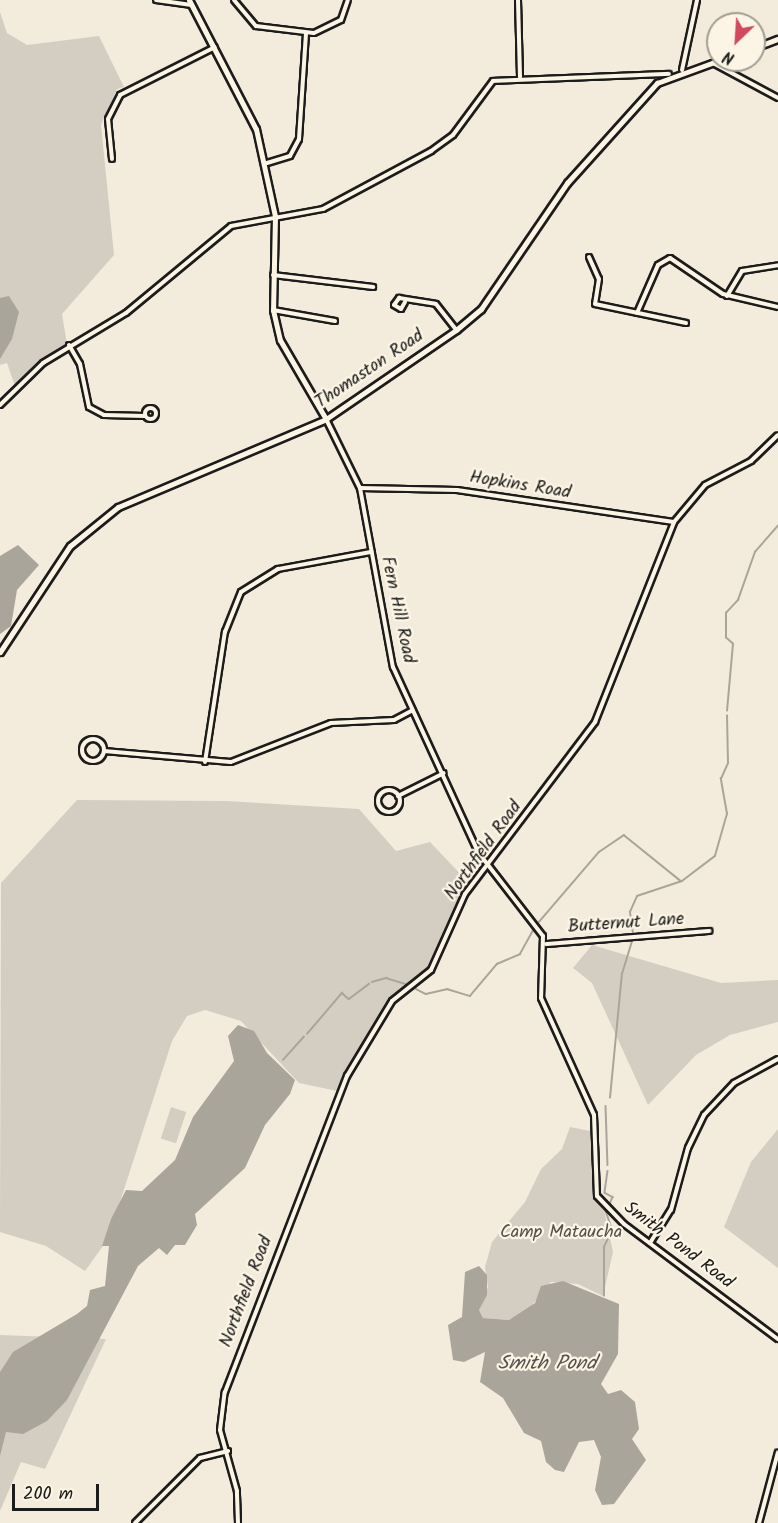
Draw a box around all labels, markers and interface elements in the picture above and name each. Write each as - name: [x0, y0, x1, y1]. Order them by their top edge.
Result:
- north arrow: [706, 12, 766, 72]
- text: N: [719, 43, 739, 70]
- street label: Thomaston Road: [312, 326, 428, 414]
- street label: Hopkins Road: [468, 467, 572, 505]
- street label: Fern Hill Road: [375, 555, 419, 665]
- street label: Northfield Road: [441, 797, 527, 905]
- street label: Butternut Lane: [567, 909, 685, 939]
- street label: Smith Pond Road: [619, 1198, 737, 1294]
- park label: Camp Mataucha: [500, 1222, 622, 1244]
- street label: Northfield Road: [216, 1233, 278, 1351]
- water label: Smith Pond: [498, 1352, 596, 1376]
- scale bar: [15, 1472, 102, 1510]
- text: 200 m: [23, 1480, 73, 1509]

